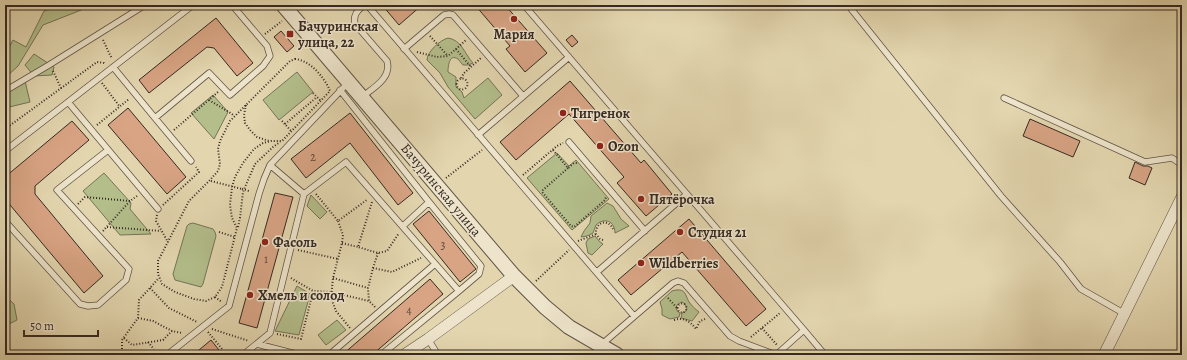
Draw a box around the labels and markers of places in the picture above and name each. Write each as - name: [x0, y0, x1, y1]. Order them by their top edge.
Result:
- marker: Мария: [509, 14, 519, 24]
- place label: Бачуринская улица, 22: [297, 17, 378, 52]
- place label: Мария: [493, 25, 535, 44]
- marker: Бачуринская улица, 22: [285, 29, 295, 39]
- place label: Тигренок: [571, 104, 630, 123]
- marker: Тигренок: [558, 108, 568, 118]
- place label: Ozon: [608, 137, 639, 156]
- marker: Ozon: [595, 141, 605, 151]
- place label: Пятёрочка: [649, 190, 715, 209]
- marker: Пятёрочка: [636, 194, 646, 204]
- place label: Студия 21: [688, 223, 747, 242]
- marker: Студия 21: [675, 227, 685, 237]
- place label: Фасоль: [273, 233, 317, 252]
- marker: Фасоль: [260, 237, 270, 247]
- place label: Wildberries: [648, 254, 719, 273]
- marker: Wildberries: [636, 258, 646, 268]
- place label: Хмель и солод: [258, 286, 345, 305]
- marker: Хмель и солод: [245, 290, 255, 300]

